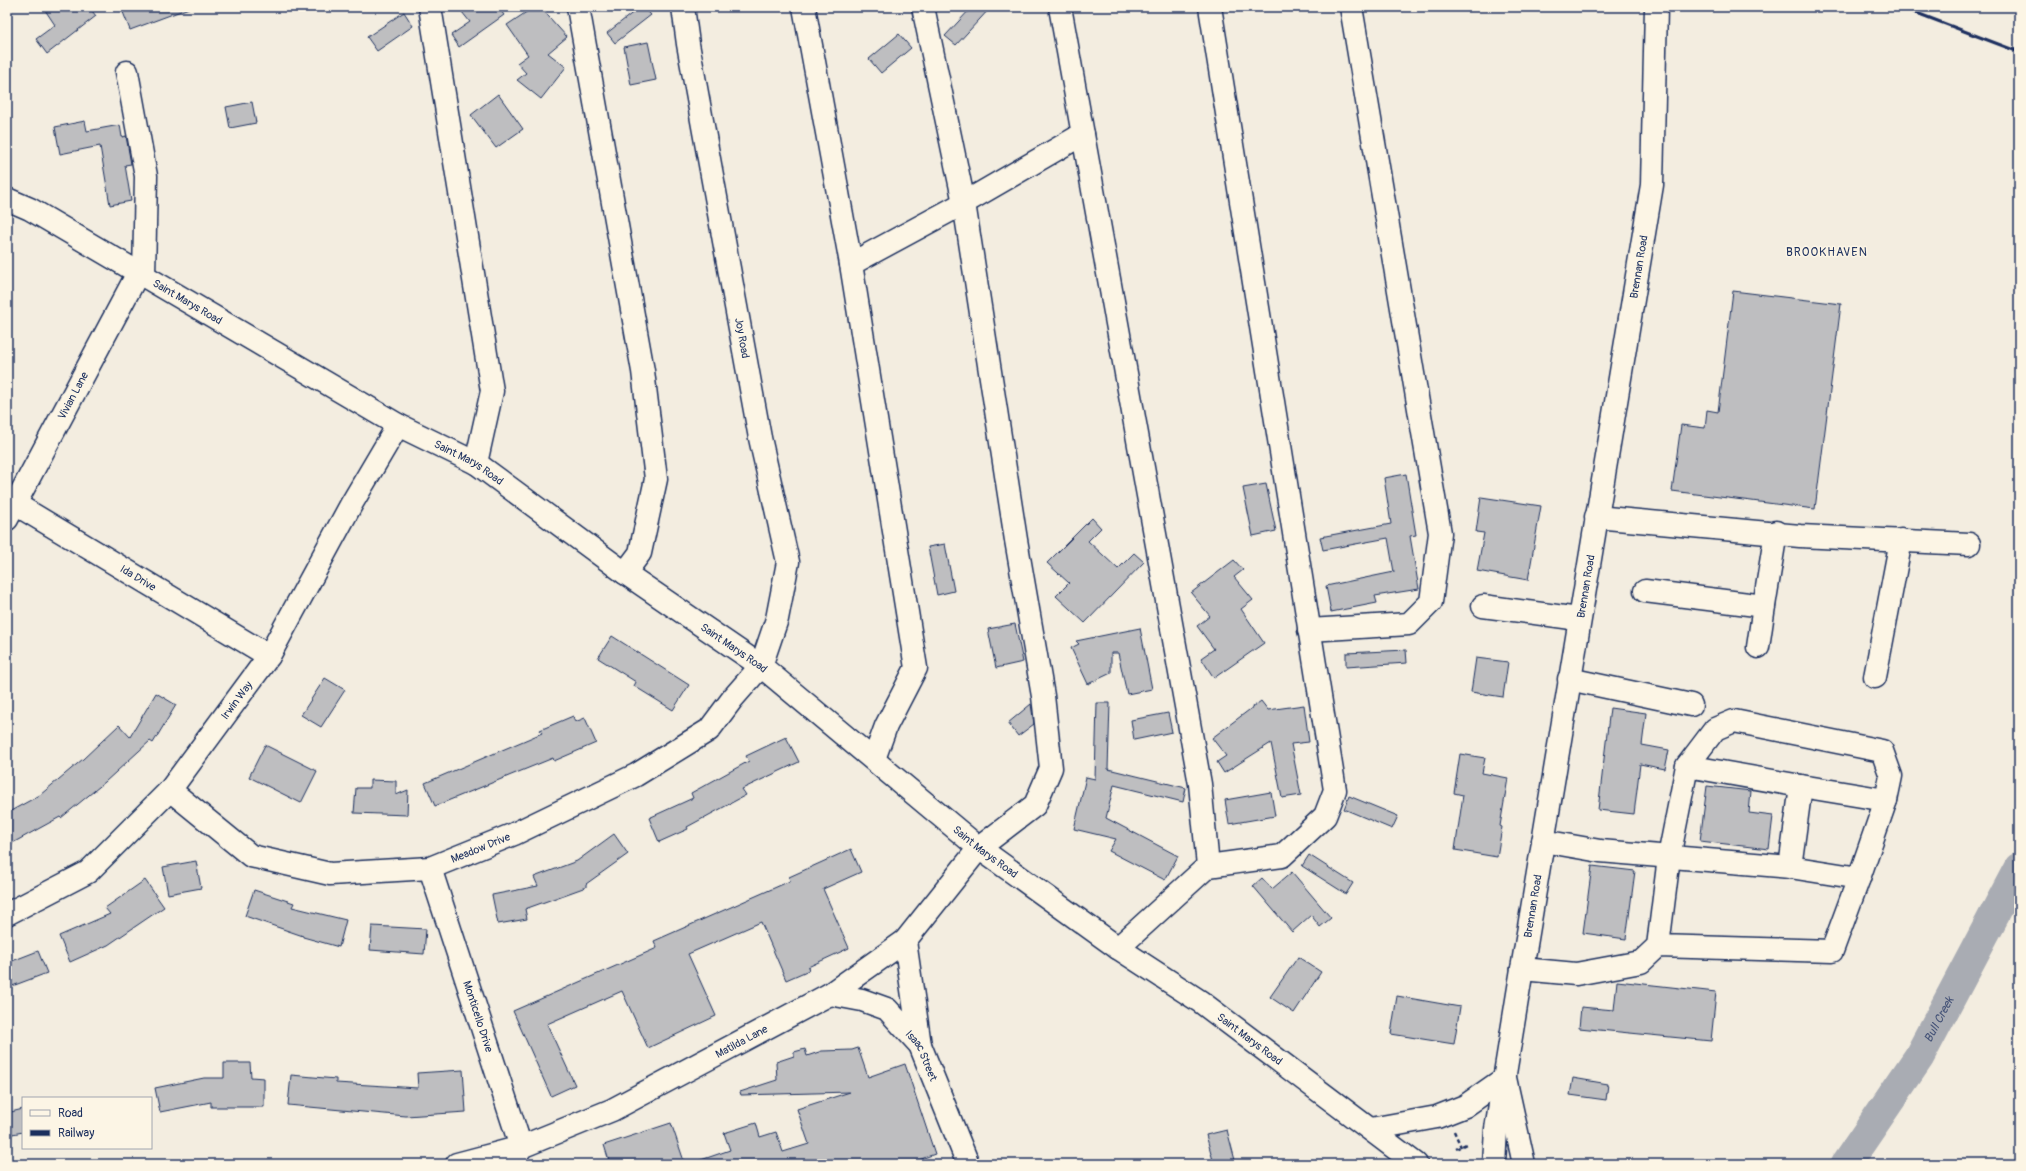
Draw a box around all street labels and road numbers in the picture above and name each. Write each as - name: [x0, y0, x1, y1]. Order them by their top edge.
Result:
- street label: Brennan Road: [1627, 234, 1650, 299]
- street label: Saint Marys Road: [151, 276, 225, 327]
- street label: Joy Road: [732, 317, 752, 359]
- street label: Vivian Lane: [55, 369, 91, 421]
- street label: Saint Marys Road: [432, 437, 506, 488]
- street label: Brennan Road: [1574, 554, 1597, 619]
- street label: Ida Drive: [118, 562, 159, 594]
- street label: Saint Marys Road: [698, 620, 770, 675]
- street label: Irwin Way: [218, 678, 255, 722]
- street label: Saint Marys Road: [951, 823, 1021, 880]
- street label: Meadow Drive: [449, 830, 512, 865]
- street label: Brennan Road: [1521, 873, 1544, 939]
- street label: Monticello Drive: [461, 979, 496, 1054]
- street label: Saint Marys Road: [1215, 1010, 1285, 1068]
- street label: Matilda Lane: [713, 1022, 770, 1060]
- street label: Isaac Street: [903, 1027, 940, 1083]

